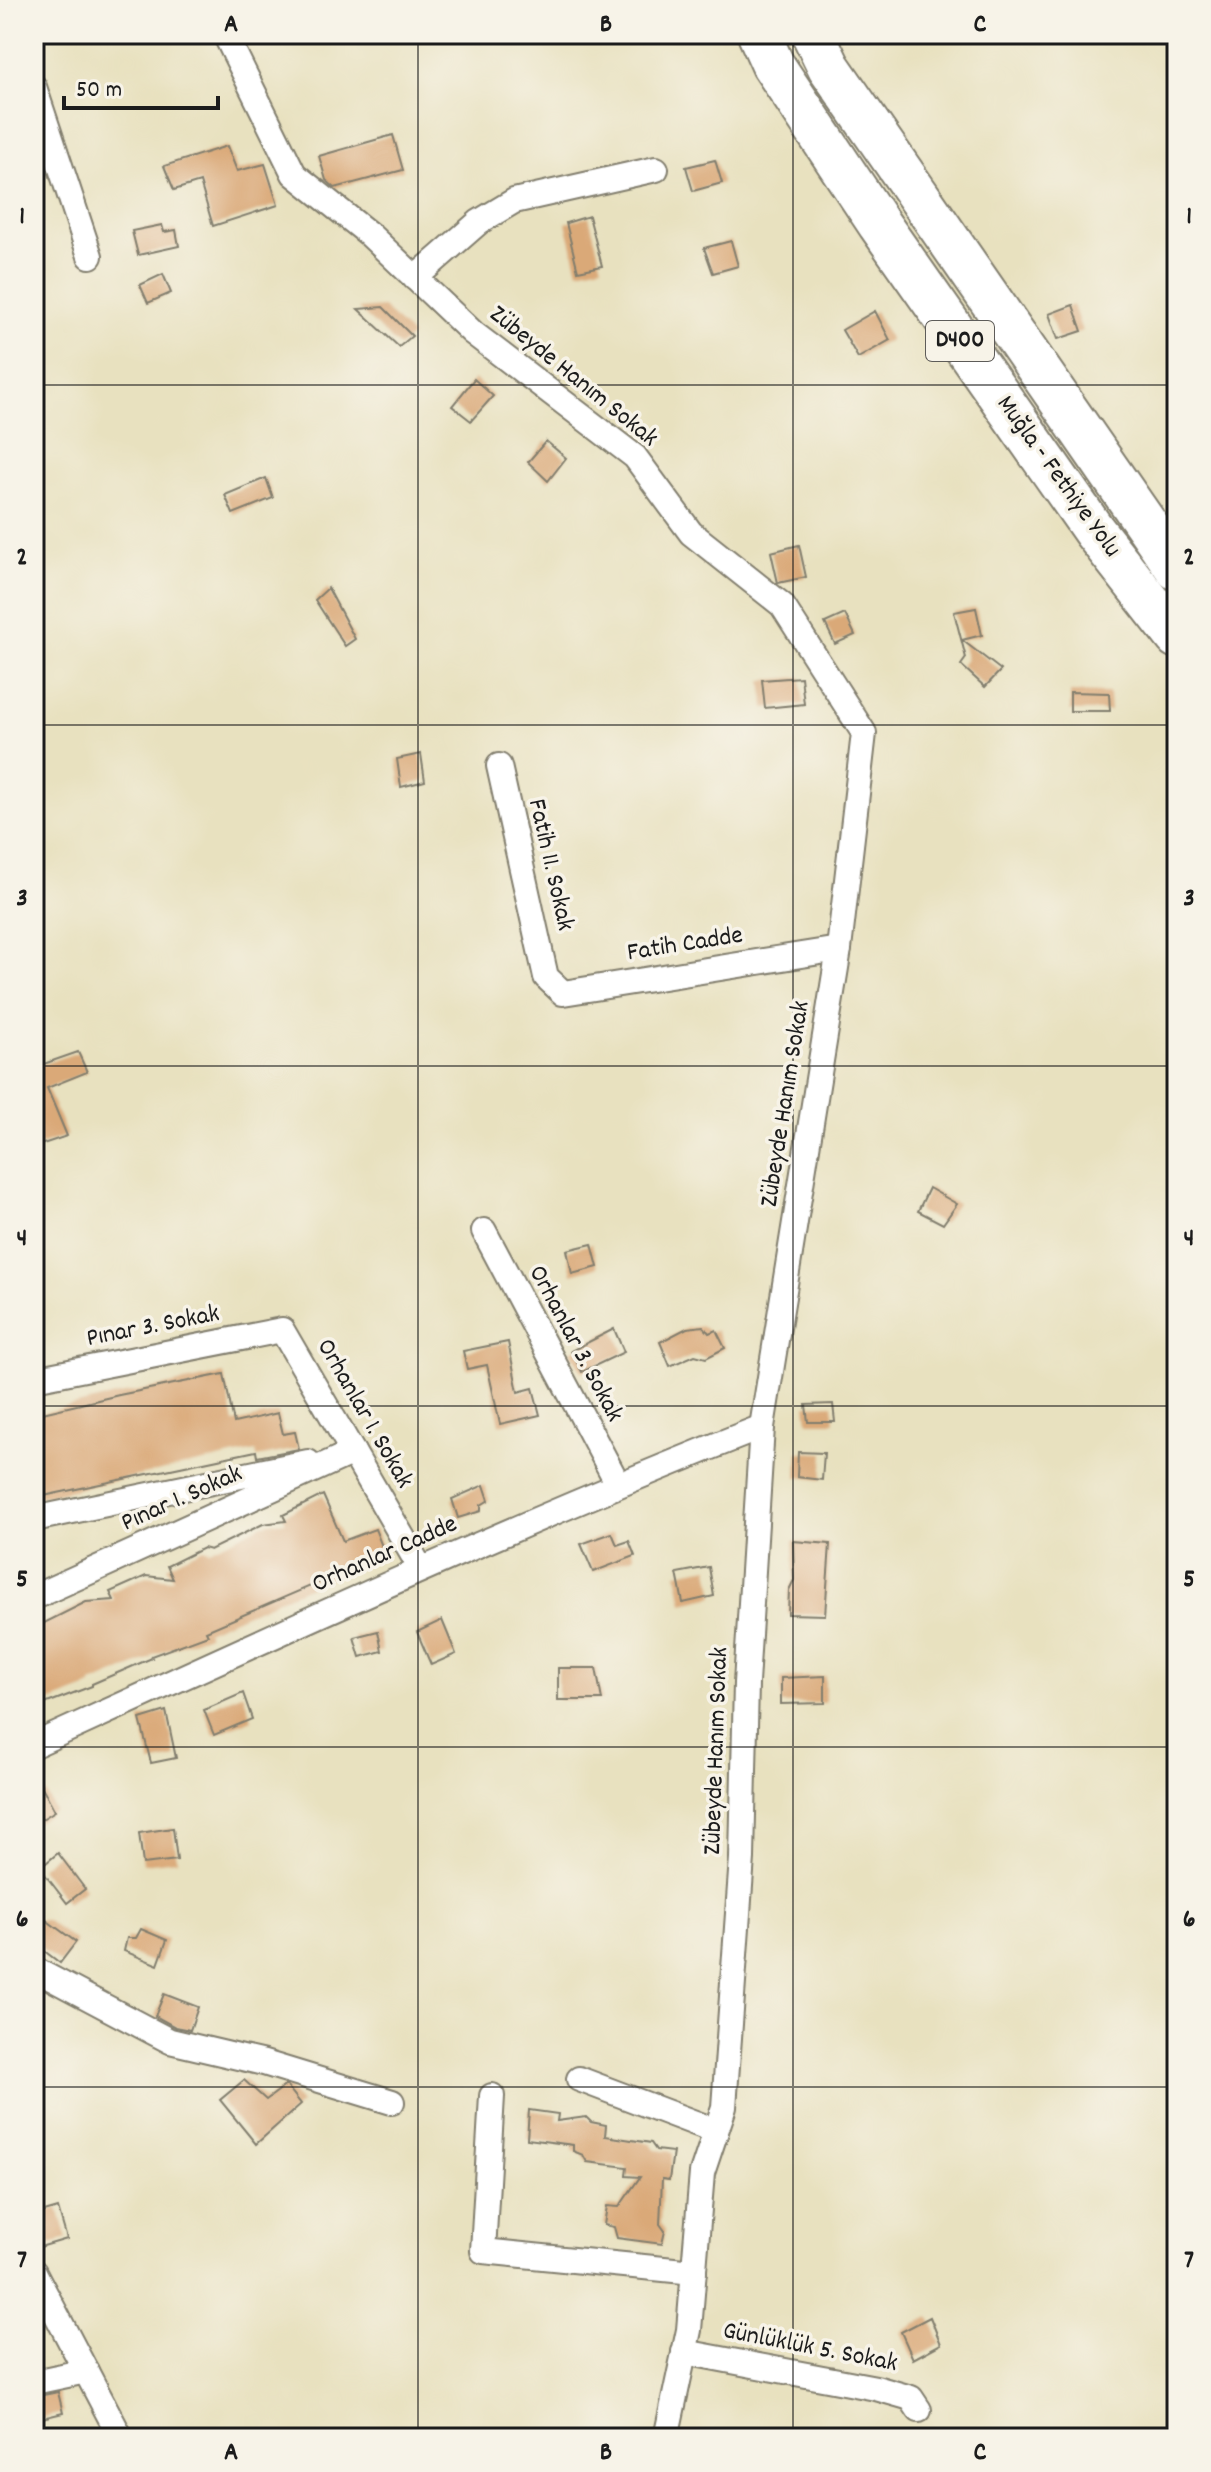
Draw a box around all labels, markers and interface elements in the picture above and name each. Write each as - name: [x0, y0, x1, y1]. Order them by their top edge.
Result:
- text: A: [224, 7, 238, 44]
- text: B: [600, 7, 612, 44]
- text: C: [974, 7, 987, 44]
- scale bar: [64, 60, 218, 110]
- text: 50 m: [76, 74, 122, 108]
- text: 1: [19, 199, 25, 236]
- text: 1: [1186, 199, 1192, 236]
- street label: Zübeyde Hanım Sokak: [480, 297, 666, 457]
- road number: D400: [926, 321, 994, 361]
- street label: Muğla - Fethiye Yolu: [986, 388, 1130, 566]
- text: 2: [16, 540, 28, 577]
- text: 2: [1183, 540, 1195, 577]
- street label: Fatih 11. Sokak: [517, 795, 583, 935]
- text: 3: [16, 881, 28, 918]
- text: 3: [1183, 881, 1195, 918]
- street label: Fatih Cadde: [624, 918, 746, 972]
- street label: Zübeyde Hanım Sokak: [751, 998, 821, 1210]
- text: 4: [17, 1221, 27, 1258]
- text: 4: [1184, 1221, 1194, 1258]
- street label: Orhanlar 3. Sokak: [518, 1259, 632, 1429]
- street label: Pınar 3. Sokak: [83, 1296, 223, 1358]
- street label: Orhanlar 1. Sokak: [306, 1332, 422, 1496]
- street label: Pınar 1. Sokak: [116, 1456, 248, 1542]
- street label: Orhanlar Cadde: [306, 1506, 464, 1604]
- text: 5: [16, 1562, 28, 1599]
- text: 5: [1183, 1562, 1195, 1599]
- street label: Zübeyde Hanım Sokak: [695, 1646, 739, 1856]
- text: 6: [16, 1902, 28, 1939]
- text: 6: [1183, 1902, 1195, 1939]
- text: 7: [17, 2243, 27, 2280]
- text: 7: [1184, 2243, 1194, 2280]
- street label: Günlüklük 5. Sokak: [719, 2313, 901, 2383]
- text: A: [224, 2435, 238, 2472]
- text: B: [600, 2435, 612, 2472]
- text: C: [974, 2435, 987, 2472]

